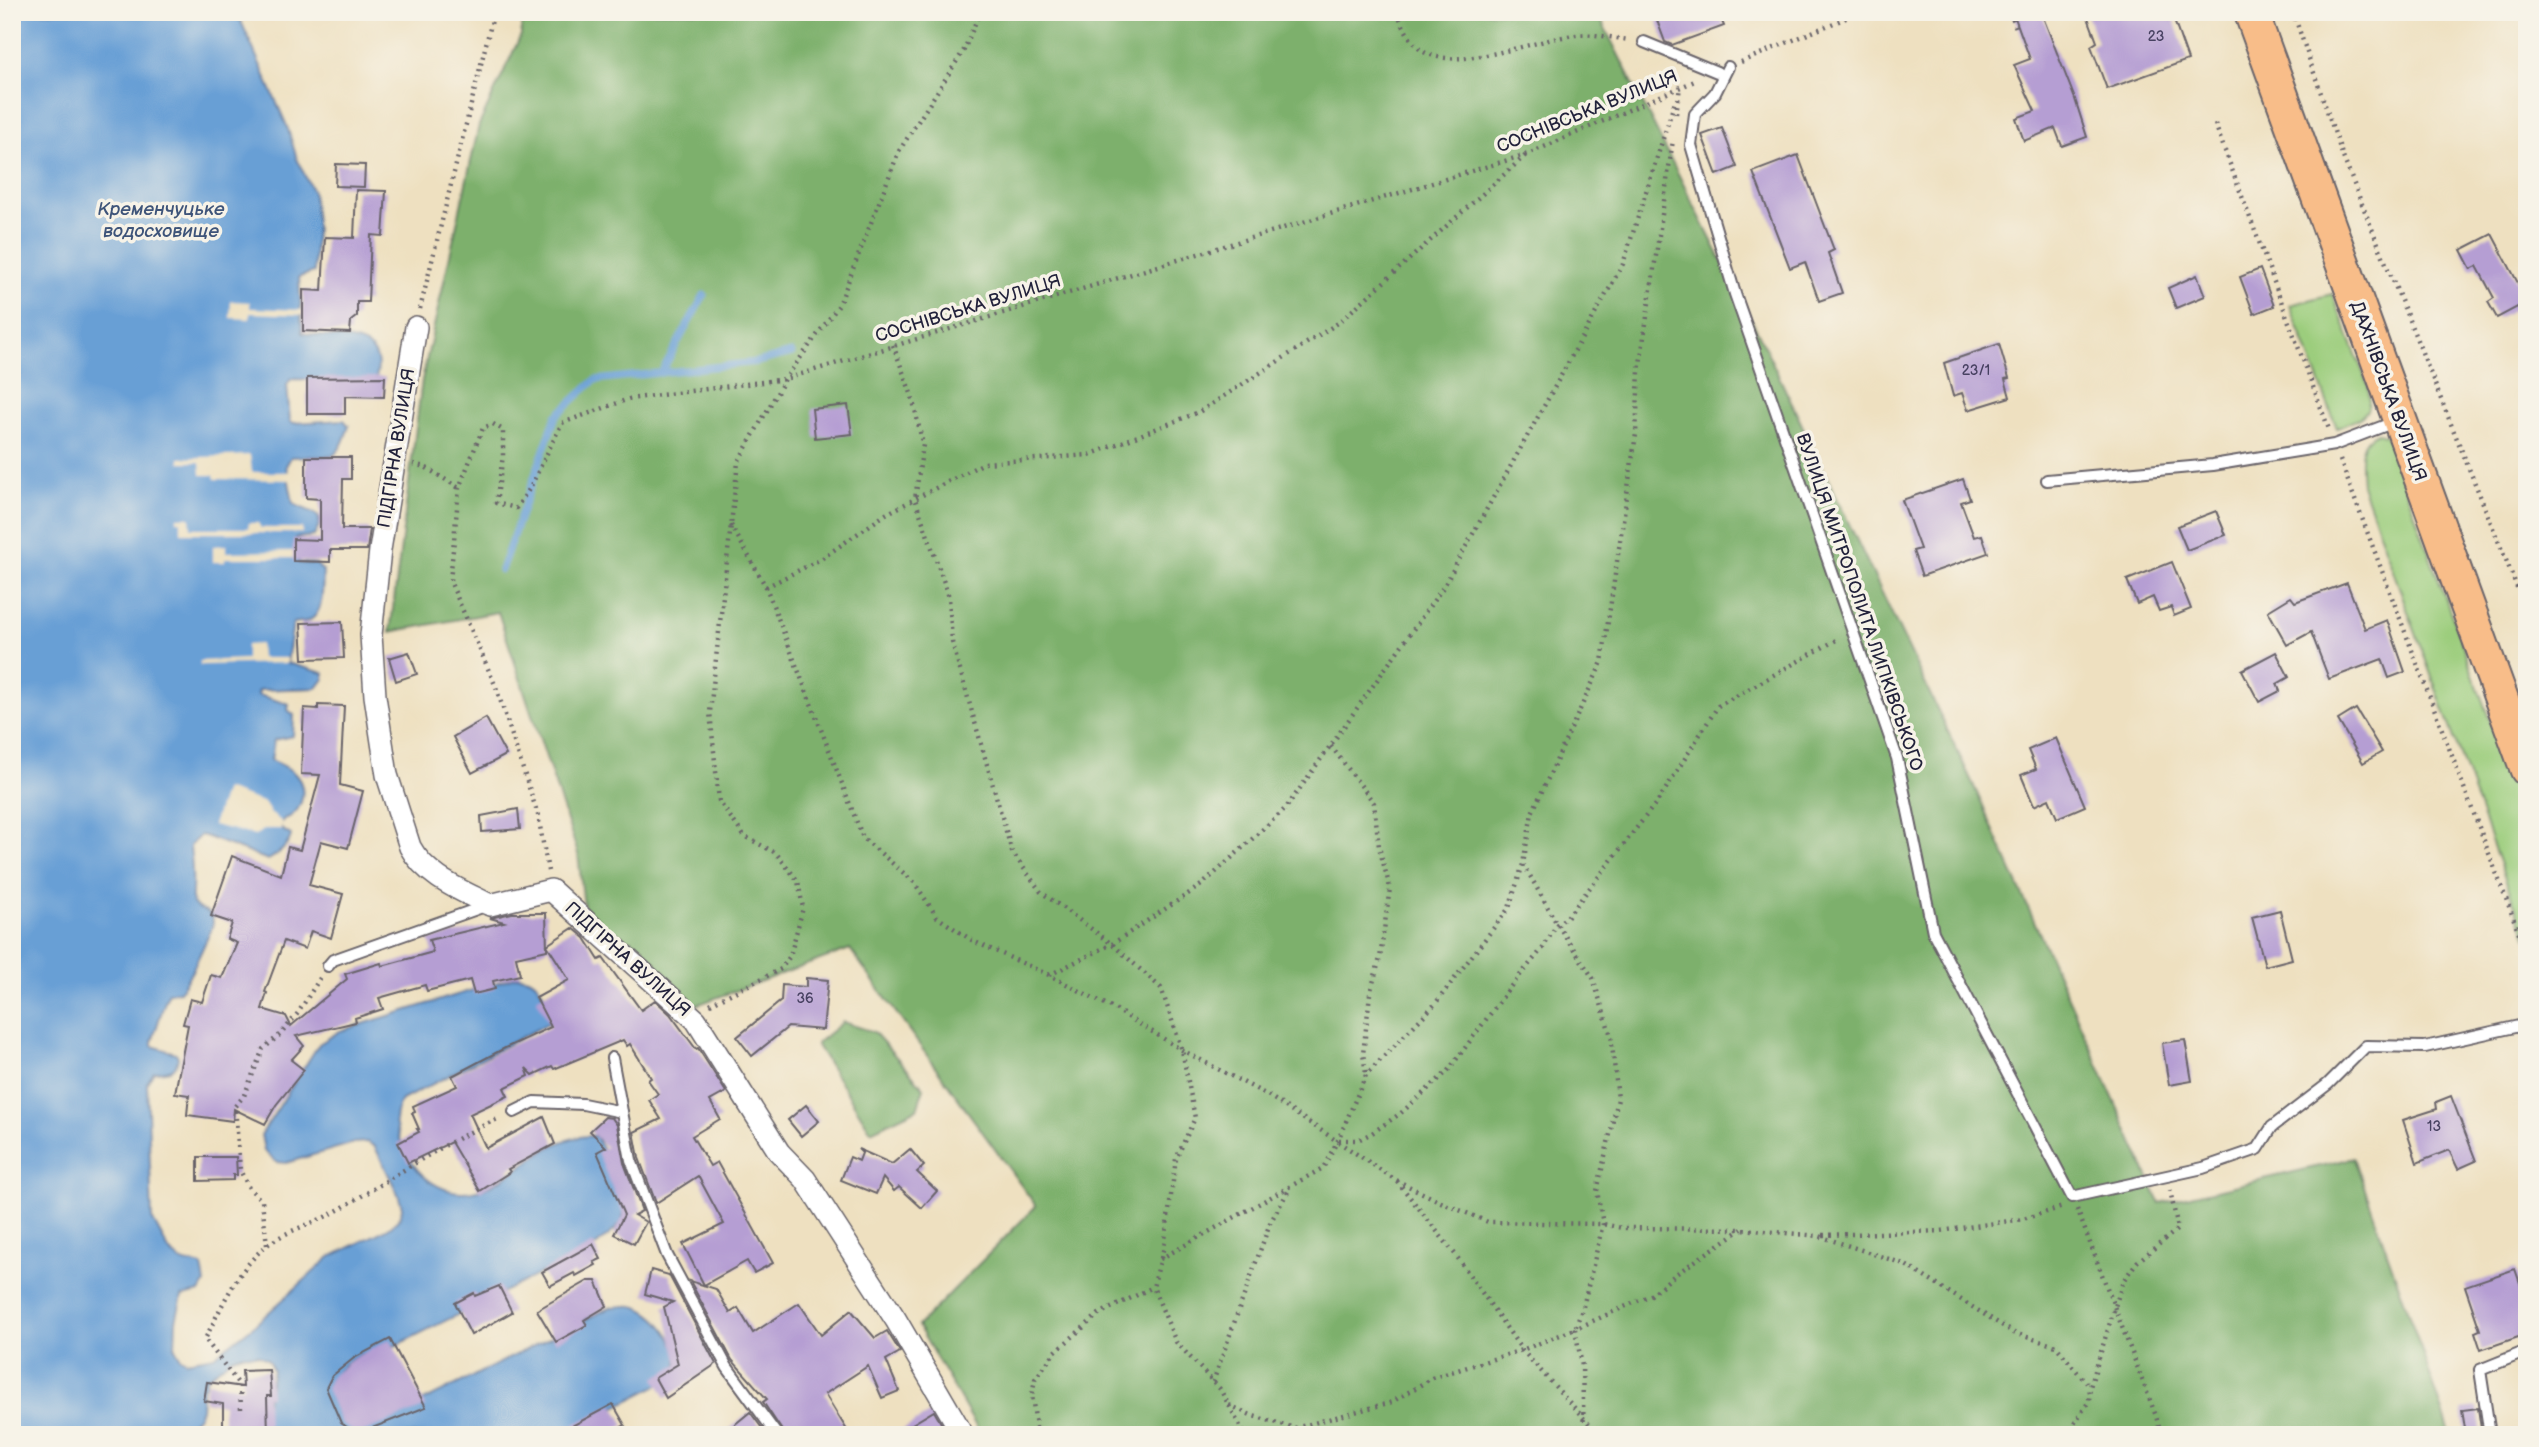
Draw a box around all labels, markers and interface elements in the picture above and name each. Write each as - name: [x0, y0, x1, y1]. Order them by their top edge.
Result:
- house number: 23: [2148, 28, 2164, 45]
- street label: СОСНІВСЬКА ВУЛИЦЯ: [1494, 66, 1681, 157]
- water label: Кременчуцьке водосховище: [97, 198, 225, 243]
- street label: СОСНІВСЬКА ВУЛИЦЯ: [873, 270, 1064, 347]
- street label: ДАХНІВСЬКА ВУЛИЦЯ: [2346, 298, 2431, 484]
- house number: 23/1: [1962, 362, 1990, 379]
- street label: ПІДГІРНА ВУЛИЦЯ: [374, 367, 419, 529]
- street label: ВУЛИЦЯ МИТРОПОЛИТА ЛИПКІВСЬКОГО: [1792, 430, 1927, 774]
- street label: ПІДГІРНА ВУЛИЦЯ: [561, 898, 695, 1021]
- house number: 36: [796, 990, 814, 1007]
- house number: 13: [2427, 1118, 2441, 1135]

